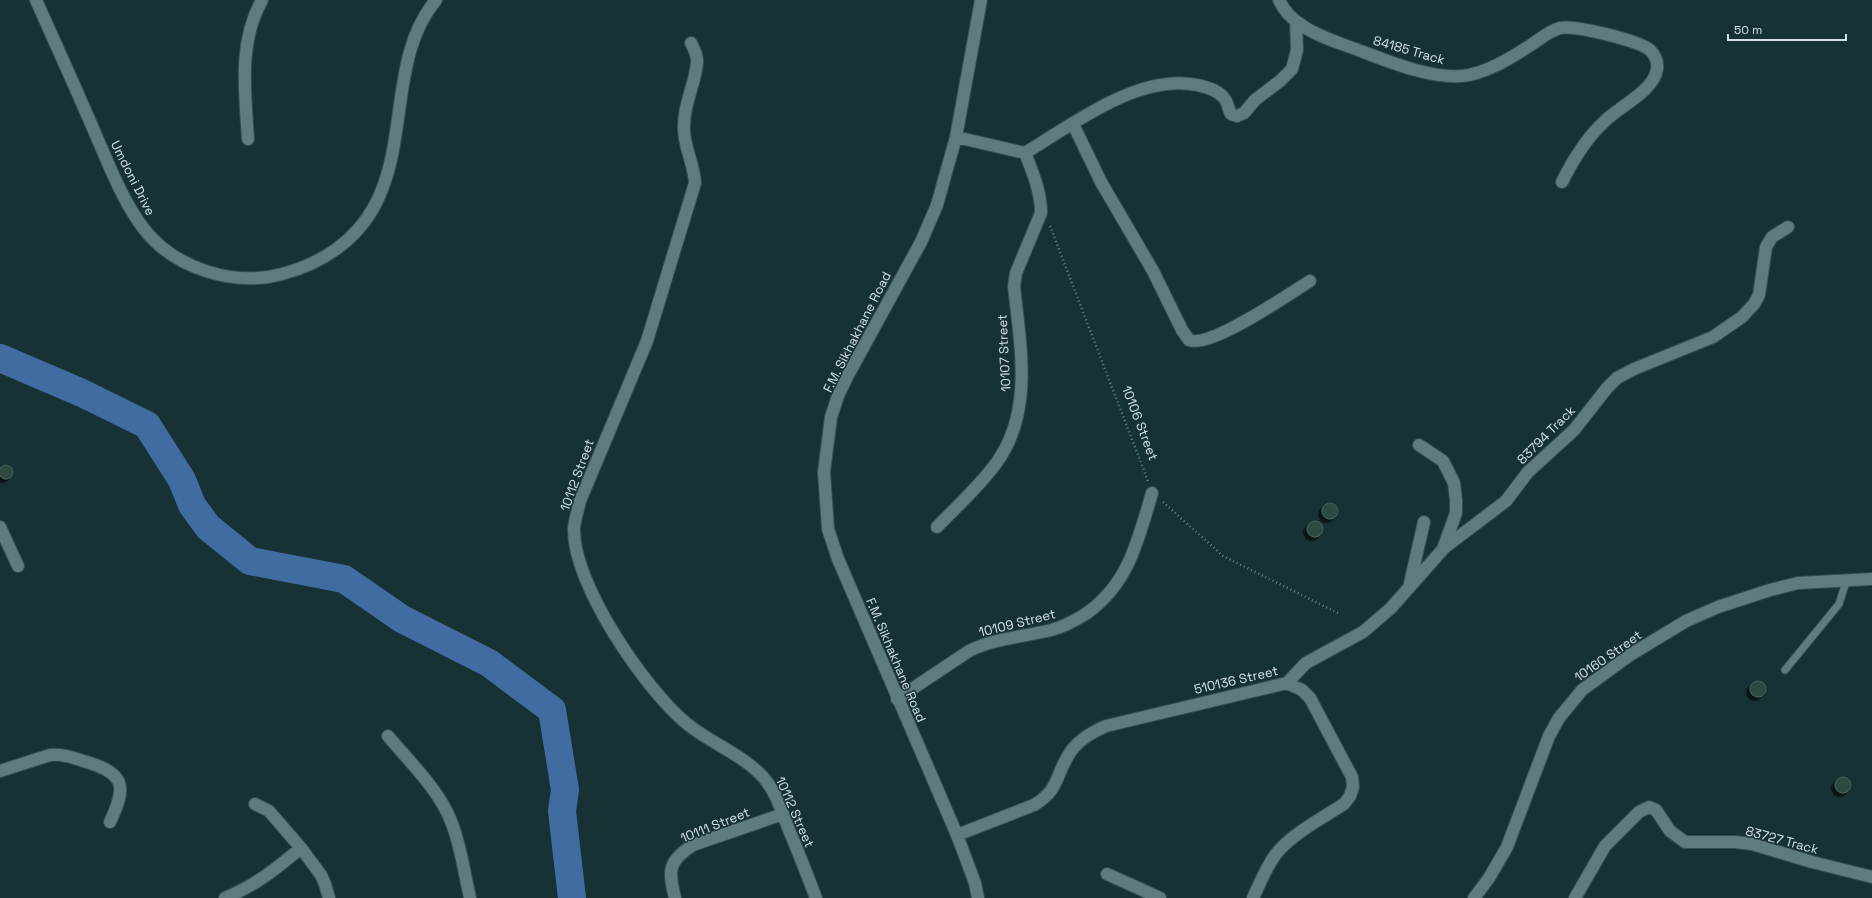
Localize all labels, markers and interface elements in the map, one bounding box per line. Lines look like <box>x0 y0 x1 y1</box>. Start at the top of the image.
scale bar <box>1728 16 1846 42</box>
text: 50 m <box>1734 22 1762 38</box>
street label: 84185 Track <box>1371 32 1447 68</box>
street label: Umdoni Drive <box>107 138 159 218</box>
street label: F.M. Sikhakhane Road <box>819 269 895 395</box>
street label: 10107 Street <box>993 314 1015 392</box>
street label: 10106 Street <box>1118 383 1162 463</box>
street label: 83794 Track <box>1513 402 1579 468</box>
street label: 10112 Street <box>556 437 598 513</box>
street label: F.M. Sikhakhane Road <box>862 595 930 725</box>
street label: 10109 Street <box>977 605 1057 641</box>
street label: 10160 Street <box>1571 626 1645 685</box>
street label: 510136 Street <box>1192 662 1280 698</box>
street label: 10112 Street <box>772 774 818 850</box>
street label: 10111 Street <box>678 803 752 847</box>
street label: 83727 Track <box>1744 822 1820 858</box>

